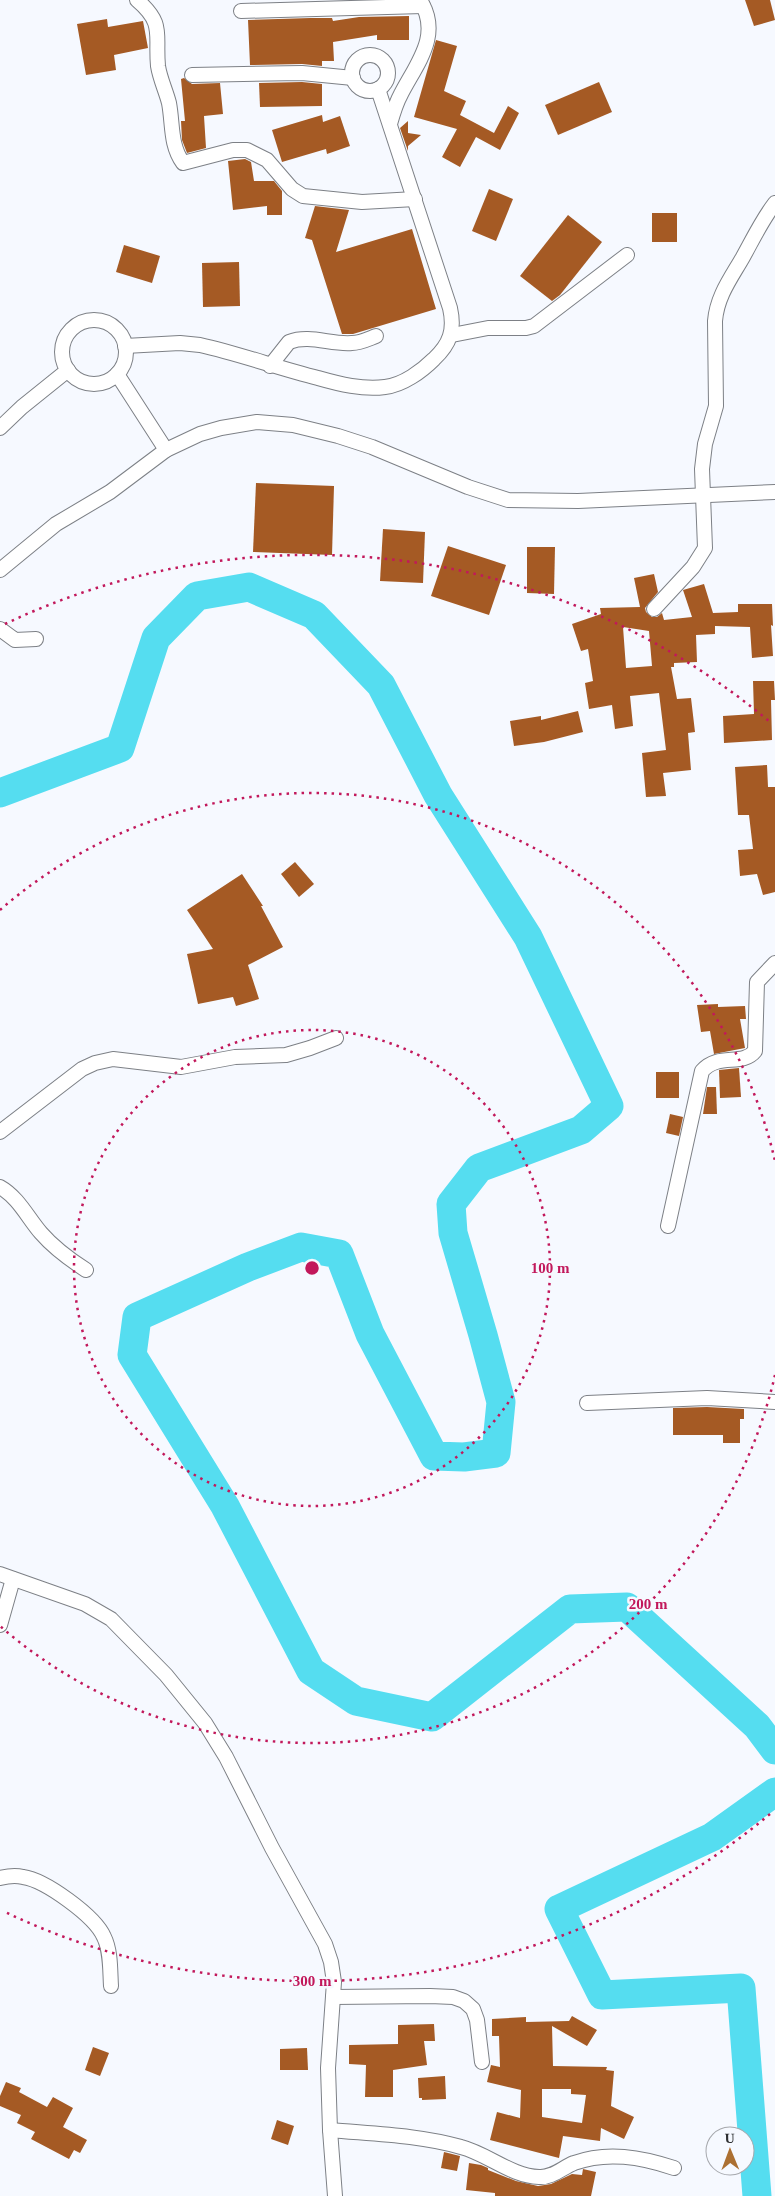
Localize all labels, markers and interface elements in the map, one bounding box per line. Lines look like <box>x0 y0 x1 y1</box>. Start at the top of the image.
centre of rings <box>303 1259 321 1277</box>
text: 100 m <box>531 1260 570 1276</box>
text: 200 m <box>629 1596 668 1612</box>
text: 300 m <box>293 1973 332 1989</box>
north arrow <box>705 2126 755 2176</box>
text: U <box>725 2131 735 2146</box>

